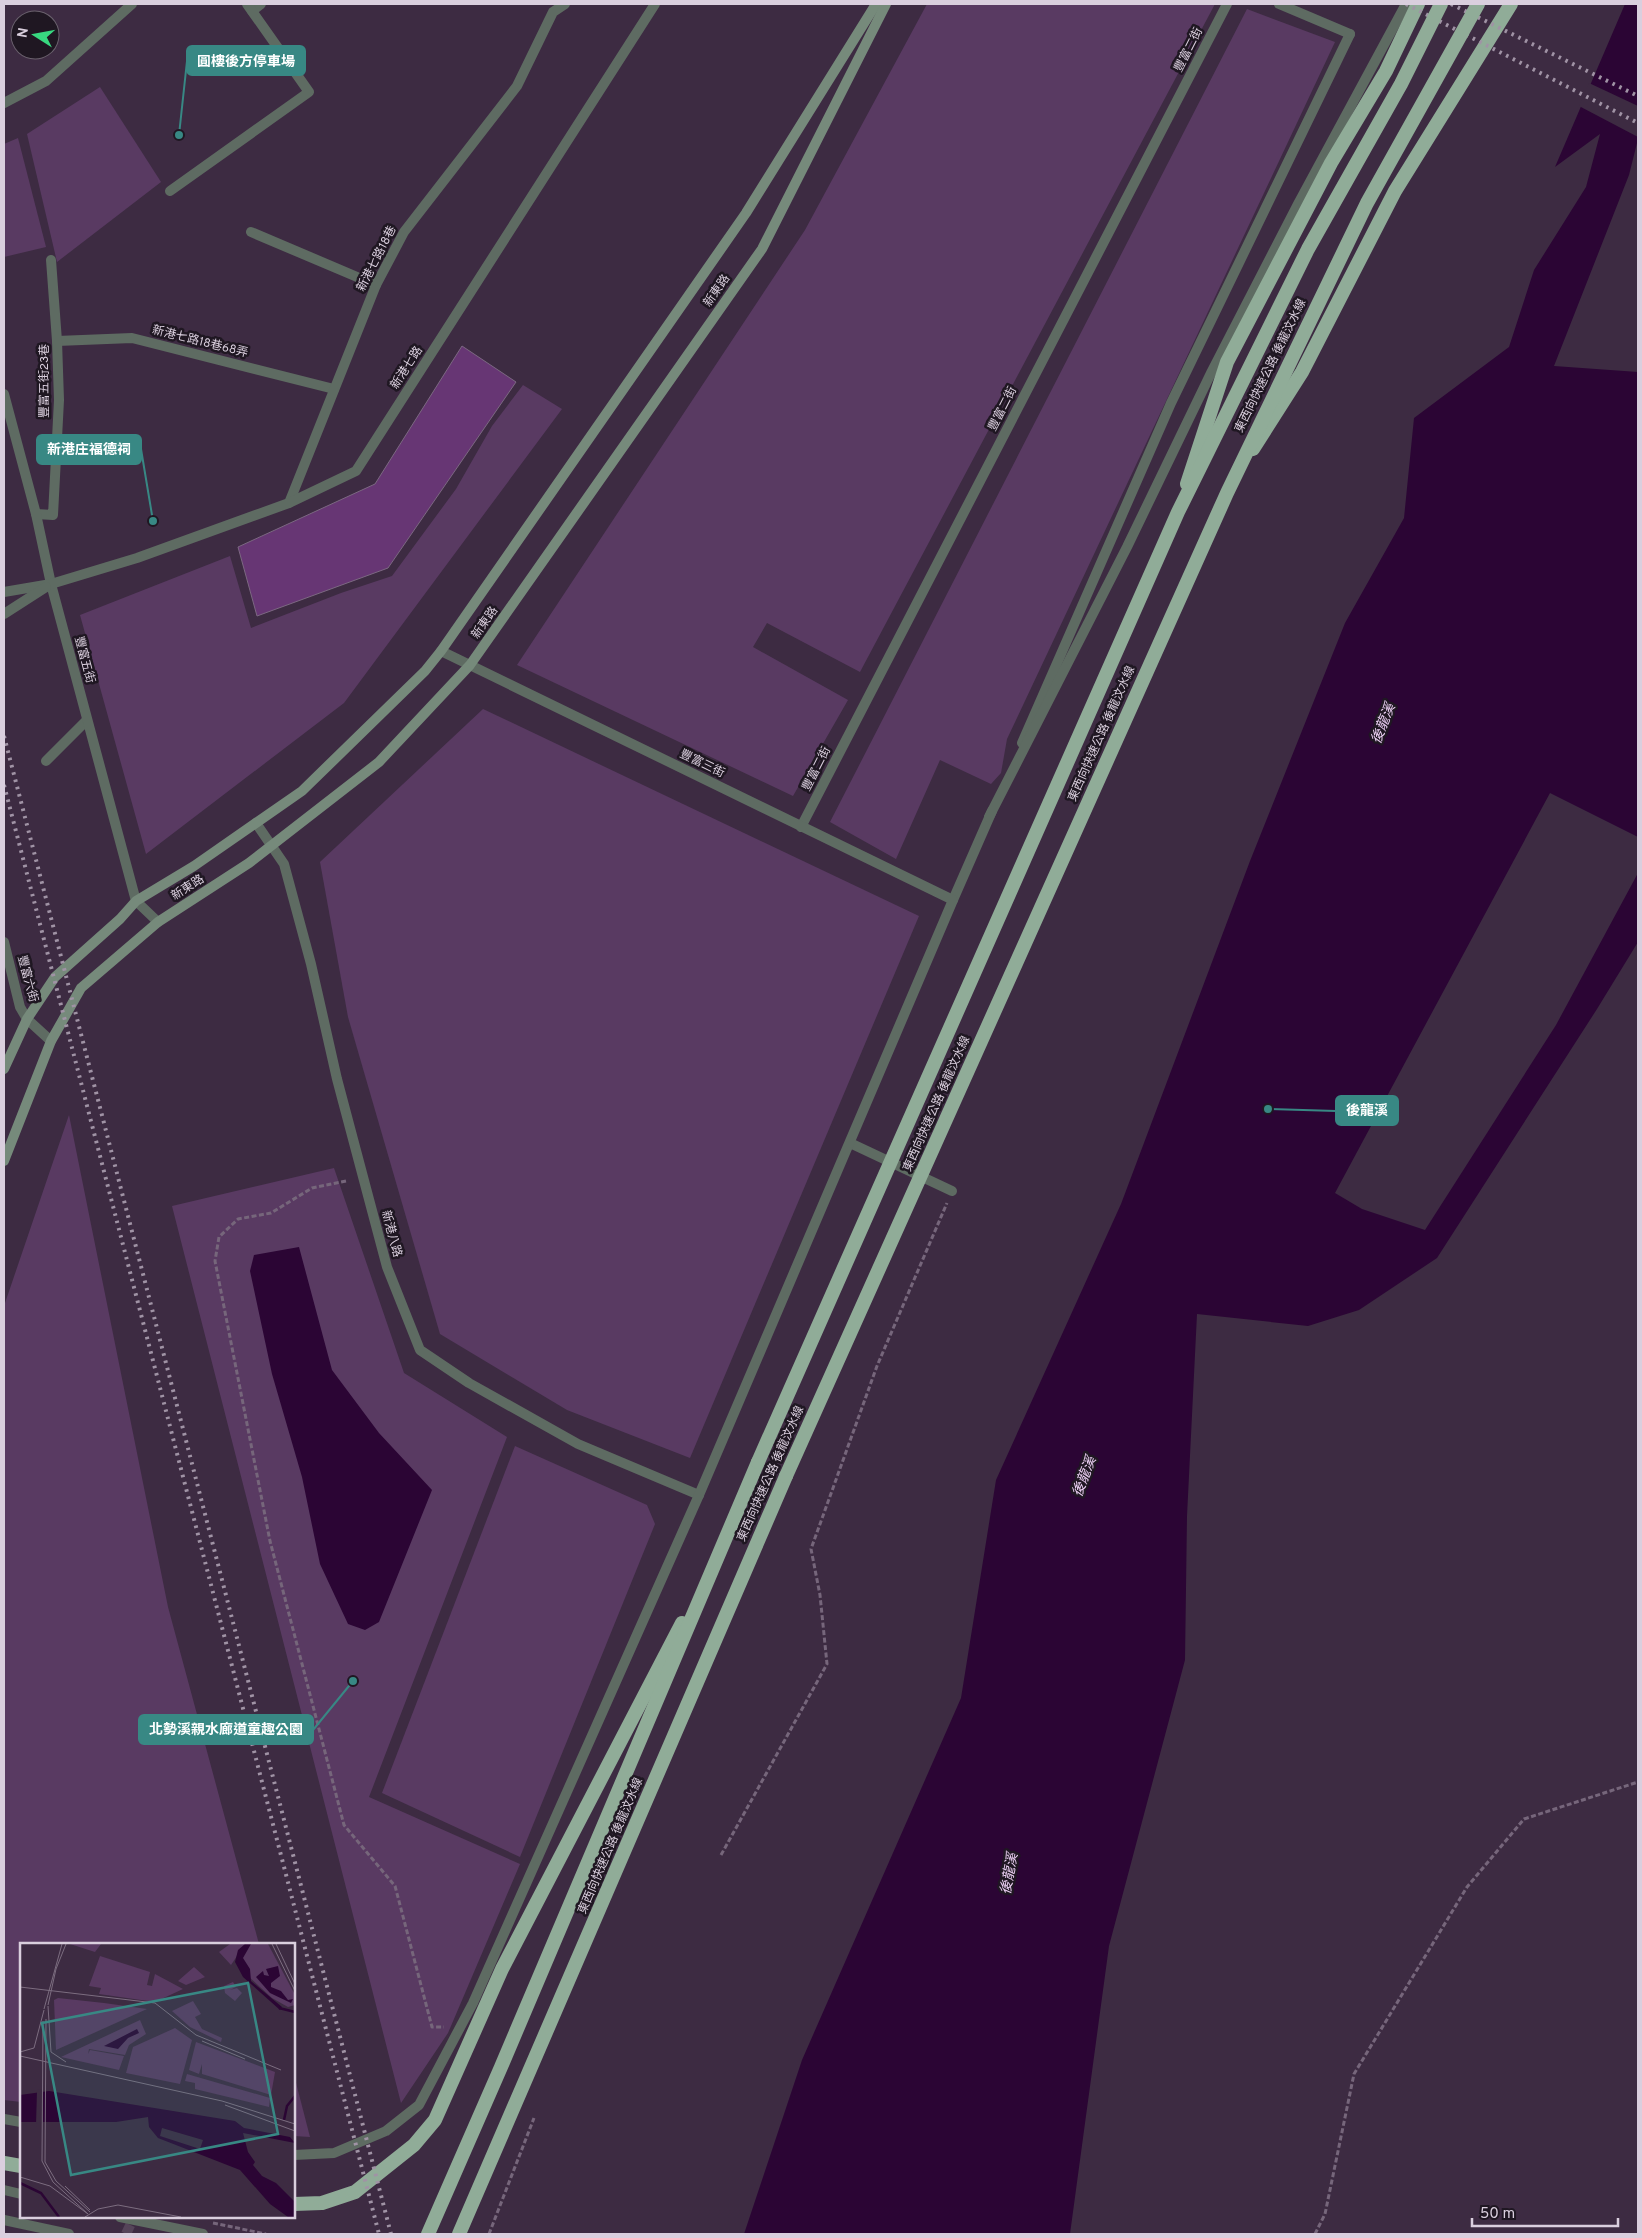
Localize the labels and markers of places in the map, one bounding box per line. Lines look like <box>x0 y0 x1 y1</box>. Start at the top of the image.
callout: 圓樓後方停車場 <box>187 46 305 75</box>
callout: 新港庄福德祠 <box>37 435 141 464</box>
callout: 後龍溪 <box>1336 1096 1398 1125</box>
callout: 北勢溪親水廊道童趣公園 <box>139 1715 313 1744</box>

